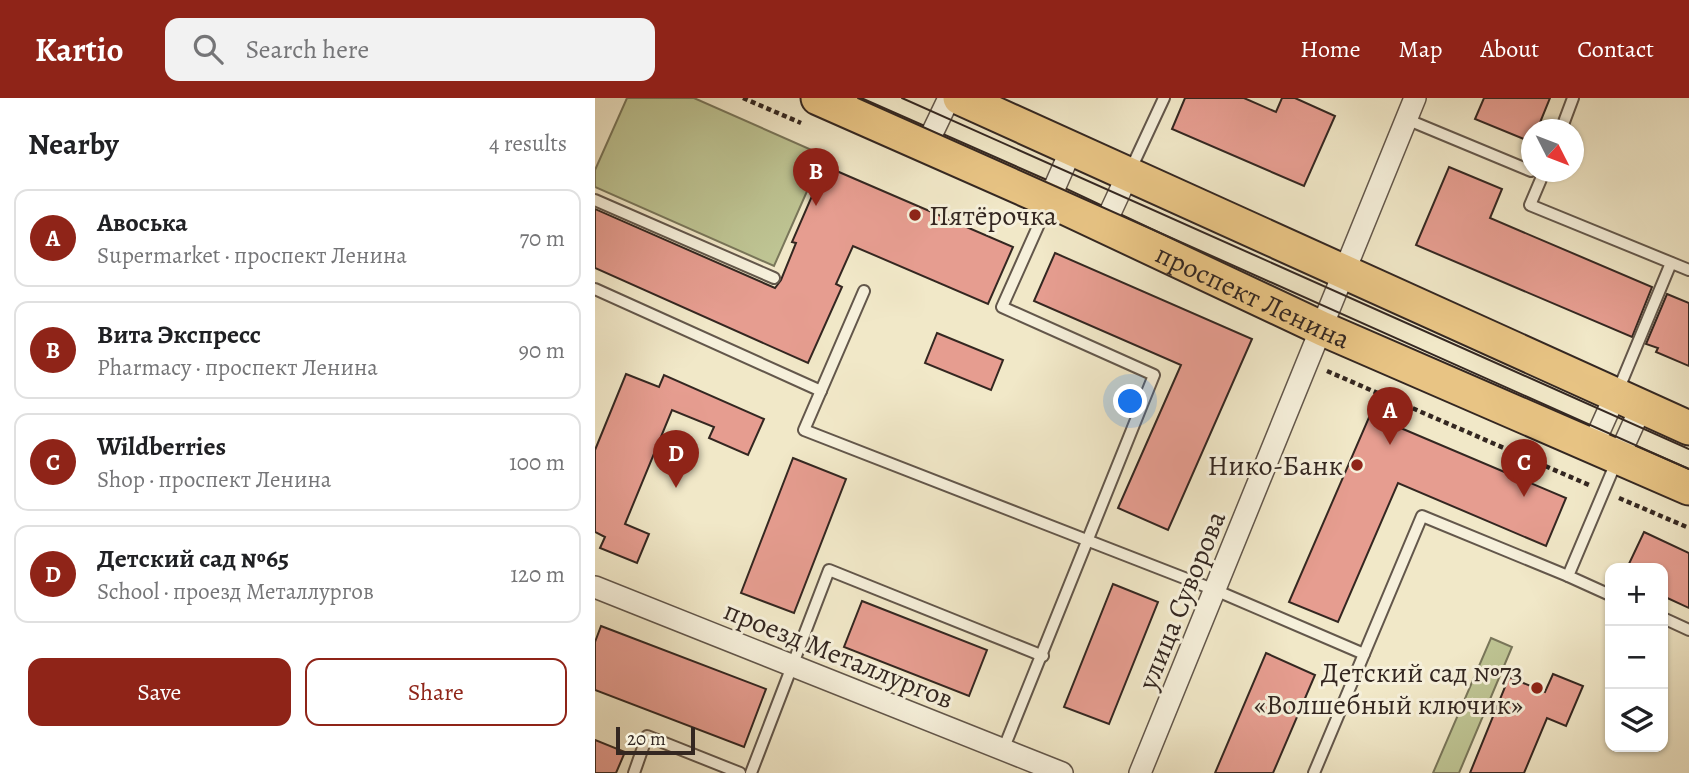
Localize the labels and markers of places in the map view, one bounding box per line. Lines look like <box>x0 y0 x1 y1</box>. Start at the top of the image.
pin: B <box>793 148 839 206</box>
place label: Пятёрочка <box>929 197 1057 235</box>
marker: Пятёрочка <box>907 207 923 223</box>
pin: A <box>1367 387 1413 445</box>
pin: D <box>653 430 699 488</box>
pin: C <box>1501 439 1547 497</box>
place label: Нико-Банк <box>1207 447 1343 485</box>
marker: Нико-Банк <box>1349 457 1365 473</box>
place label: Детский сад №73 «Волшебный ключик» <box>1254 654 1523 724</box>
marker: Детский сад №73 «Волшебный ключик» <box>1529 680 1545 696</box>

